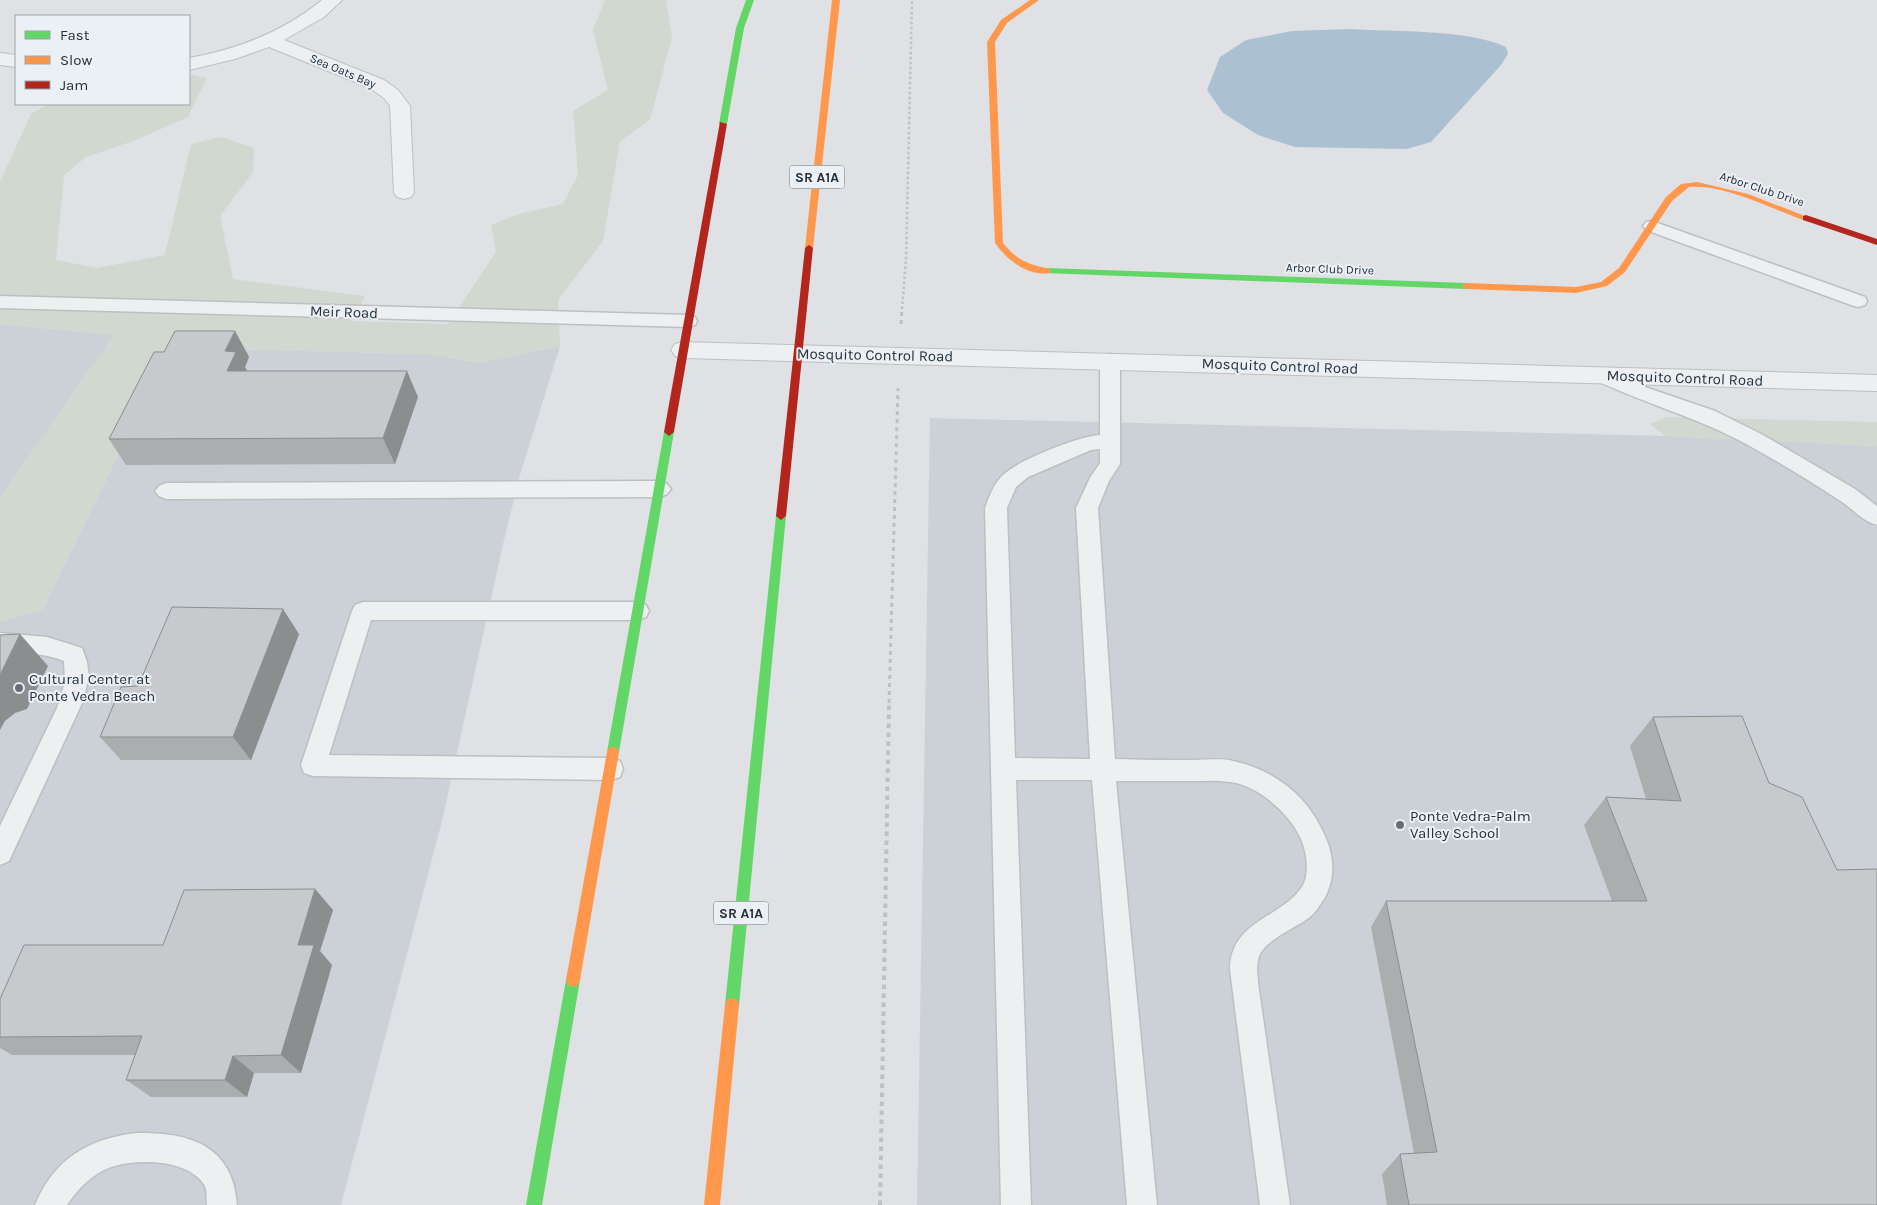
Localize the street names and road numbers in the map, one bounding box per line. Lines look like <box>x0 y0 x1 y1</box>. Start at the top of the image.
street label: Sea Oats Bay <box>308 51 379 91</box>
road number: SR A1A <box>790 166 844 188</box>
street label: Arbor Club Drive <box>1718 169 1806 209</box>
street label: Arbor Club Drive <box>1286 260 1374 278</box>
street label: Meir Road <box>310 302 378 322</box>
street label: Mosquito Control Road <box>797 345 953 365</box>
street label: Mosquito Control Road <box>1201 354 1359 378</box>
street label: Mosquito Control Road <box>1606 366 1764 390</box>
road number: SR A1A <box>714 901 768 924</box>

